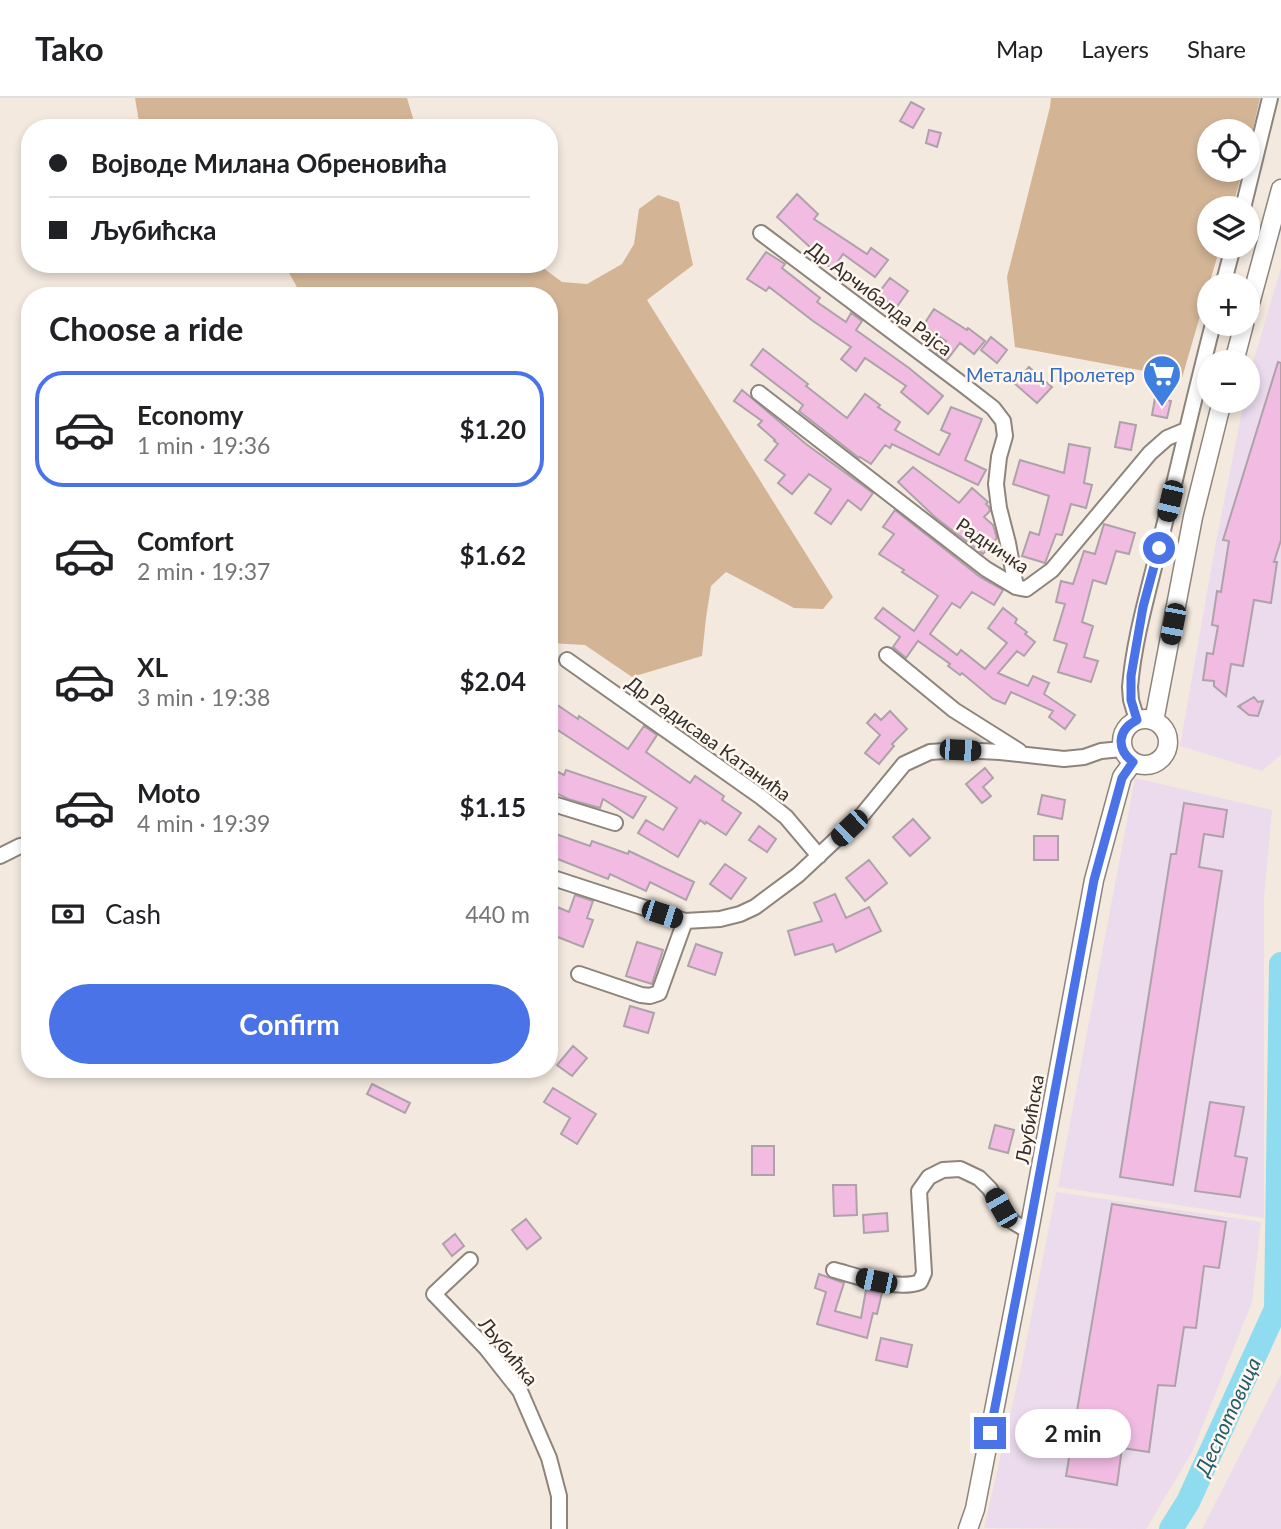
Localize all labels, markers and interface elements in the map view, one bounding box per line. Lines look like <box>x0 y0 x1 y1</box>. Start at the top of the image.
text: Tako <box>35 28 104 68</box>
text: Map <box>996 34 1043 63</box>
text: Layers <box>1081 34 1149 63</box>
text: Share <box>1187 34 1246 63</box>
map controls <box>1197 119 1260 413</box>
button: locate <box>1197 119 1260 182</box>
text: Војводе Милана Обреновића <box>91 147 447 179</box>
button: layers <box>1197 196 1260 259</box>
text: Љубићска <box>91 214 217 246</box>
street label: Др Арчибалда Рајса <box>803 236 957 360</box>
button: + <box>1197 273 1260 336</box>
text: Choose a ride <box>49 309 243 348</box>
button: − <box>1197 350 1260 413</box>
supermarket icon: Металац Пролетер <box>1141 353 1183 408</box>
place label: Металац Пролетер <box>966 363 1135 386</box>
icon: car <box>53 398 116 461</box>
text: Economy <box>137 399 243 431</box>
text: $1.20 <box>460 413 526 445</box>
text: 1 min · 19:36 <box>137 431 270 459</box>
car <box>1156 478 1185 524</box>
street label: Радничка <box>952 512 1034 578</box>
icon: car <box>53 524 116 587</box>
text: Comfort <box>137 525 234 557</box>
route start <box>1143 532 1175 564</box>
text: $1.62 <box>460 539 526 571</box>
text: 2 min · 19:37 <box>137 557 270 585</box>
car <box>1159 601 1188 647</box>
icon: car <box>53 650 116 713</box>
text: XL <box>137 651 168 683</box>
text: $2.04 <box>460 665 526 697</box>
street label: Др Радисава Катанића <box>622 670 796 806</box>
text: 3 min · 19:38 <box>137 683 270 711</box>
car <box>939 738 982 762</box>
icon: car <box>53 776 116 839</box>
text: Moto <box>137 777 200 809</box>
text: $1.15 <box>460 791 526 823</box>
car <box>827 806 872 850</box>
text: 4 min · 19:39 <box>137 809 270 837</box>
icon: cash <box>49 895 87 933</box>
text: Cash <box>105 898 161 930</box>
car <box>639 898 686 930</box>
text: 440 m <box>465 900 530 928</box>
button: Confirm <box>49 984 530 1064</box>
street label: Љубићска <box>1010 1073 1048 1166</box>
car <box>982 1185 1021 1231</box>
car <box>854 1266 899 1296</box>
street label: Љубићка <box>474 1311 543 1390</box>
water label: Деспотовица <box>1188 1353 1265 1481</box>
callout: 2 min <box>1014 1408 1130 1458</box>
route end <box>974 1417 1006 1449</box>
text: 2 min <box>1044 1419 1102 1447</box>

